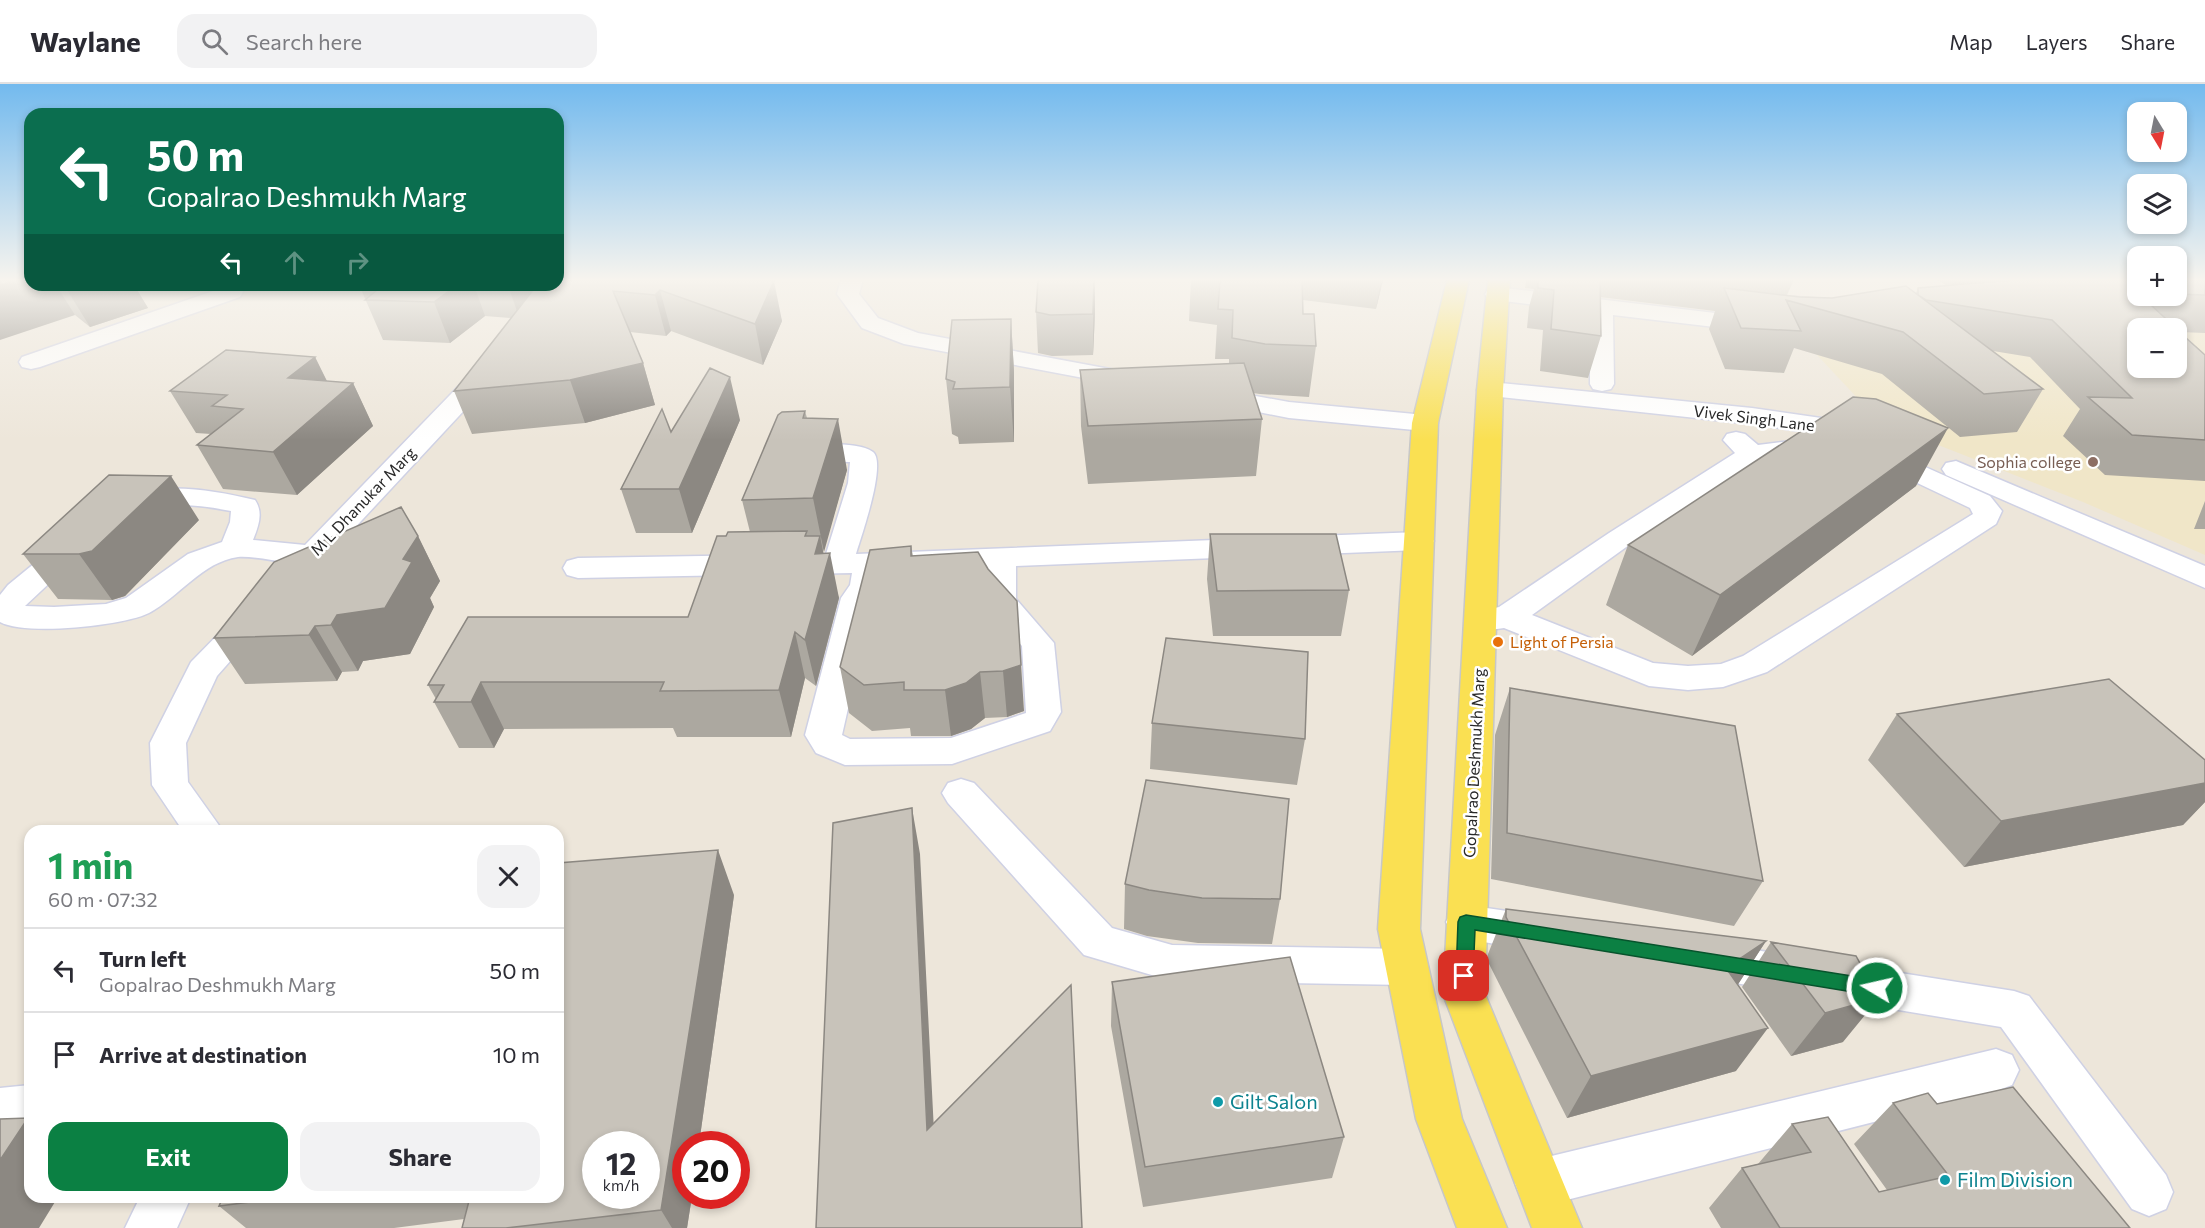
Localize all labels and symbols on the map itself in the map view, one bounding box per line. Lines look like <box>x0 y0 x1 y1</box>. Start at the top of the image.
north arrow <box>2127 102 2187 162</box>
street label: Vivek Singh Lane <box>1692 401 1816 434</box>
street label: M L Dhanukar Marg <box>306 442 419 559</box>
place label: Sophia college <box>1977 452 2081 471</box>
marker: Sophia college <box>2086 455 2100 469</box>
place label: Light of Persia <box>1510 632 1614 651</box>
marker: Light of Persia <box>1491 635 1505 649</box>
street label: Gopalrao Deshmukh Marg <box>1459 668 1488 858</box>
pin <box>1438 950 1489 1001</box>
position arrow <box>1845 956 1909 1020</box>
place label: Gilt Salon <box>1230 1089 1318 1113</box>
marker: Gilt Salon <box>1211 1095 1225 1109</box>
speed limit sign: 20 <box>672 1131 750 1209</box>
place label: Film Division <box>1957 1167 2073 1191</box>
marker: Film Division <box>1938 1173 1952 1187</box>

